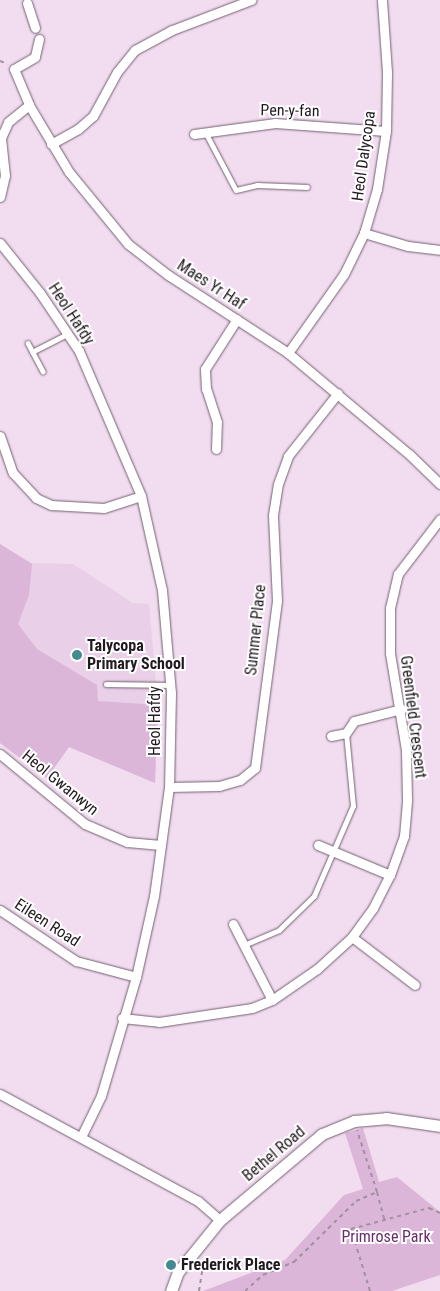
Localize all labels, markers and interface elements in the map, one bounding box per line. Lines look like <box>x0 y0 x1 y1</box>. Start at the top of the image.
street label: Pen-y-fan <box>260 101 320 121</box>
street label: Heol Dalycopa <box>348 110 380 202</box>
street label: Maes Yr Haf <box>173 256 249 314</box>
street label: Heol Hafdy <box>44 279 98 349</box>
street label: Summer Place <box>242 584 270 676</box>
place label: Talycopa Primary School <box>87 636 185 674</box>
marker: Talycopa Primary School <box>71 649 83 661</box>
street label: Greenfield Crescent <box>396 655 430 779</box>
street label: Heol Hafdy <box>145 686 165 756</box>
street label: Heol Gwanwyn <box>18 746 102 820</box>
street label: Eileen Road <box>11 895 83 951</box>
street label: Bethel Road <box>239 1122 309 1186</box>
park label: Primrose Park <box>341 1227 431 1247</box>
place label: Frederick Place <box>181 1255 281 1275</box>
marker: Frederick Place <box>165 1259 177 1271</box>

